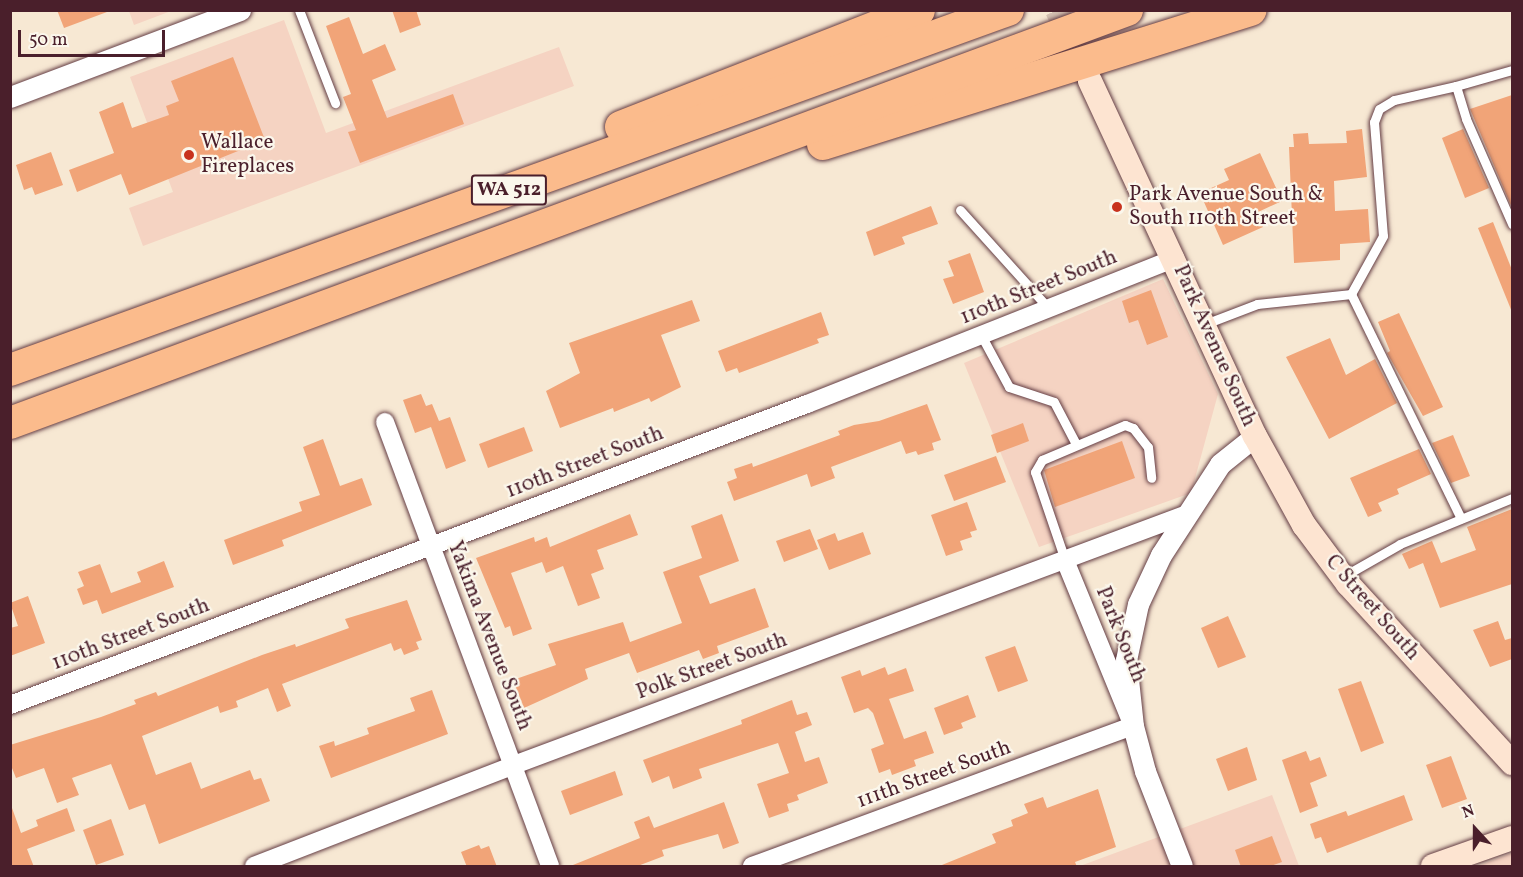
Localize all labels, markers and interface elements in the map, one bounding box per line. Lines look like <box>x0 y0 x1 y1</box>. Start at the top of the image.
scale bar <box>21 18 168 56</box>
text: 50 m <box>29 28 68 53</box>
place label: Wallace Fireplaces <box>201 130 294 180</box>
marker: Wallace Fireplaces <box>182 148 196 162</box>
road number: WA 512 <box>470 173 548 207</box>
place label: Park Avenue South & South 110th Street <box>1129 182 1323 232</box>
marker: Park Avenue South & South 110th Street <box>1110 200 1124 214</box>
street label: 110th Street South <box>957 245 1121 331</box>
street label: Park Avenue South <box>1167 261 1261 431</box>
street label: 110th Street South <box>503 421 667 505</box>
street label: Yakima Avenue South <box>441 538 537 734</box>
street label: C Street South <box>1319 550 1425 666</box>
street label: Park South <box>1089 583 1151 687</box>
street label: 110th Street South <box>49 593 213 677</box>
street label: Polk Street South <box>633 628 791 706</box>
street label: 111th Street South <box>853 735 1015 815</box>
north arrow <box>1445 799 1505 859</box>
text: N <box>1459 800 1478 825</box>

